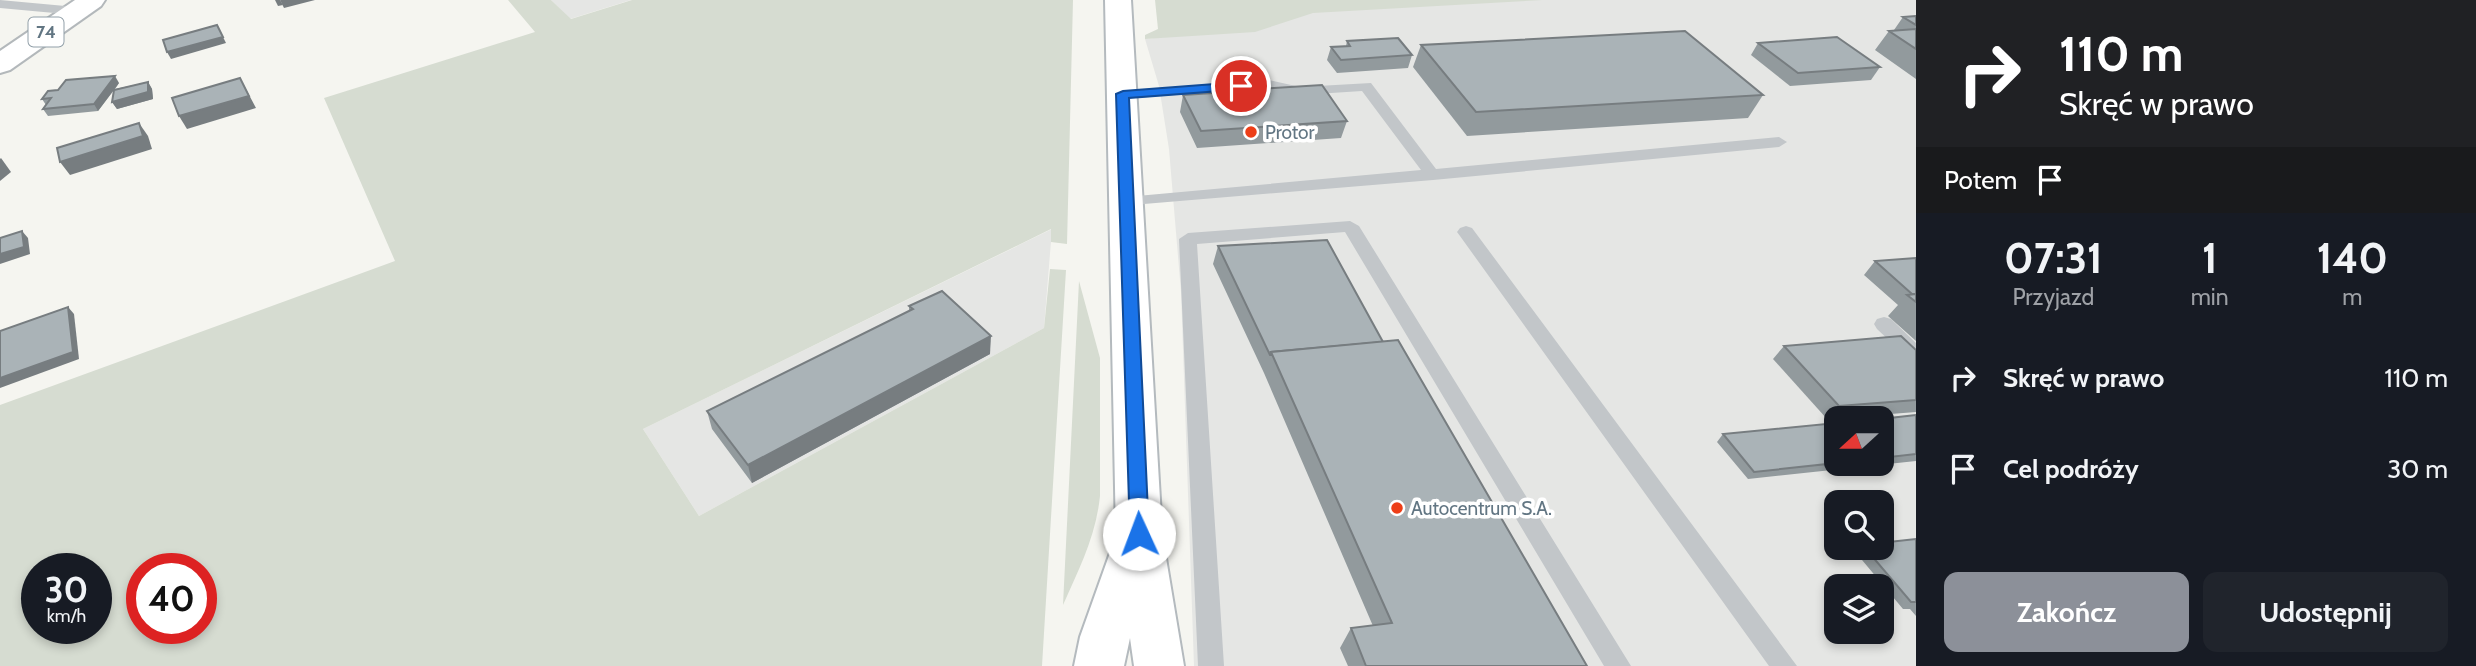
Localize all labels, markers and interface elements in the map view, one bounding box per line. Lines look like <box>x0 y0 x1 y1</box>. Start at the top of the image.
road number: 74 <box>28 17 64 46</box>
text: 110 m <box>2059 24 2183 83</box>
icon: right <box>1944 28 2035 119</box>
pin <box>1211 56 1271 116</box>
icon: arrive <box>1222 67 1260 105</box>
text: Skręć w prawo <box>2059 84 2254 123</box>
place label: Protor <box>1265 121 1315 144</box>
marker: Protor <box>1243 124 1259 140</box>
icon: arrive <box>2031 161 2069 199</box>
text: Potem <box>1944 164 2017 196</box>
text: 07:31 <box>2004 232 2103 284</box>
text: 1 <box>2202 232 2217 284</box>
text: 140 <box>2317 232 2388 284</box>
text: Przyjazd <box>2012 283 2094 311</box>
text: min <box>2191 283 2229 311</box>
text: m <box>2342 283 2362 311</box>
icon: right <box>1944 359 1982 397</box>
text: Skręć w prawo <box>2003 362 2164 394</box>
text: 110 m <box>2384 362 2448 394</box>
north arrow <box>1824 406 1894 476</box>
map controls <box>1824 406 1894 644</box>
icon: arrive <box>1944 450 1982 488</box>
text: Cel podróży <box>2003 453 2139 485</box>
text: 30 m <box>2387 453 2448 485</box>
button: search <box>1824 490 1894 560</box>
position arrow <box>1102 497 1176 571</box>
place label: Autocentrum S.A. <box>1411 497 1552 520</box>
marker: Autocentrum S.A. <box>1389 500 1405 516</box>
speed limit sign: 40 <box>126 553 217 644</box>
text: 30 <box>45 568 88 611</box>
button: Zakończ <box>1944 572 2189 652</box>
button: Udostępnij <box>2203 572 2448 652</box>
button: layers <box>1824 574 1894 644</box>
text: km/h <box>47 605 86 627</box>

